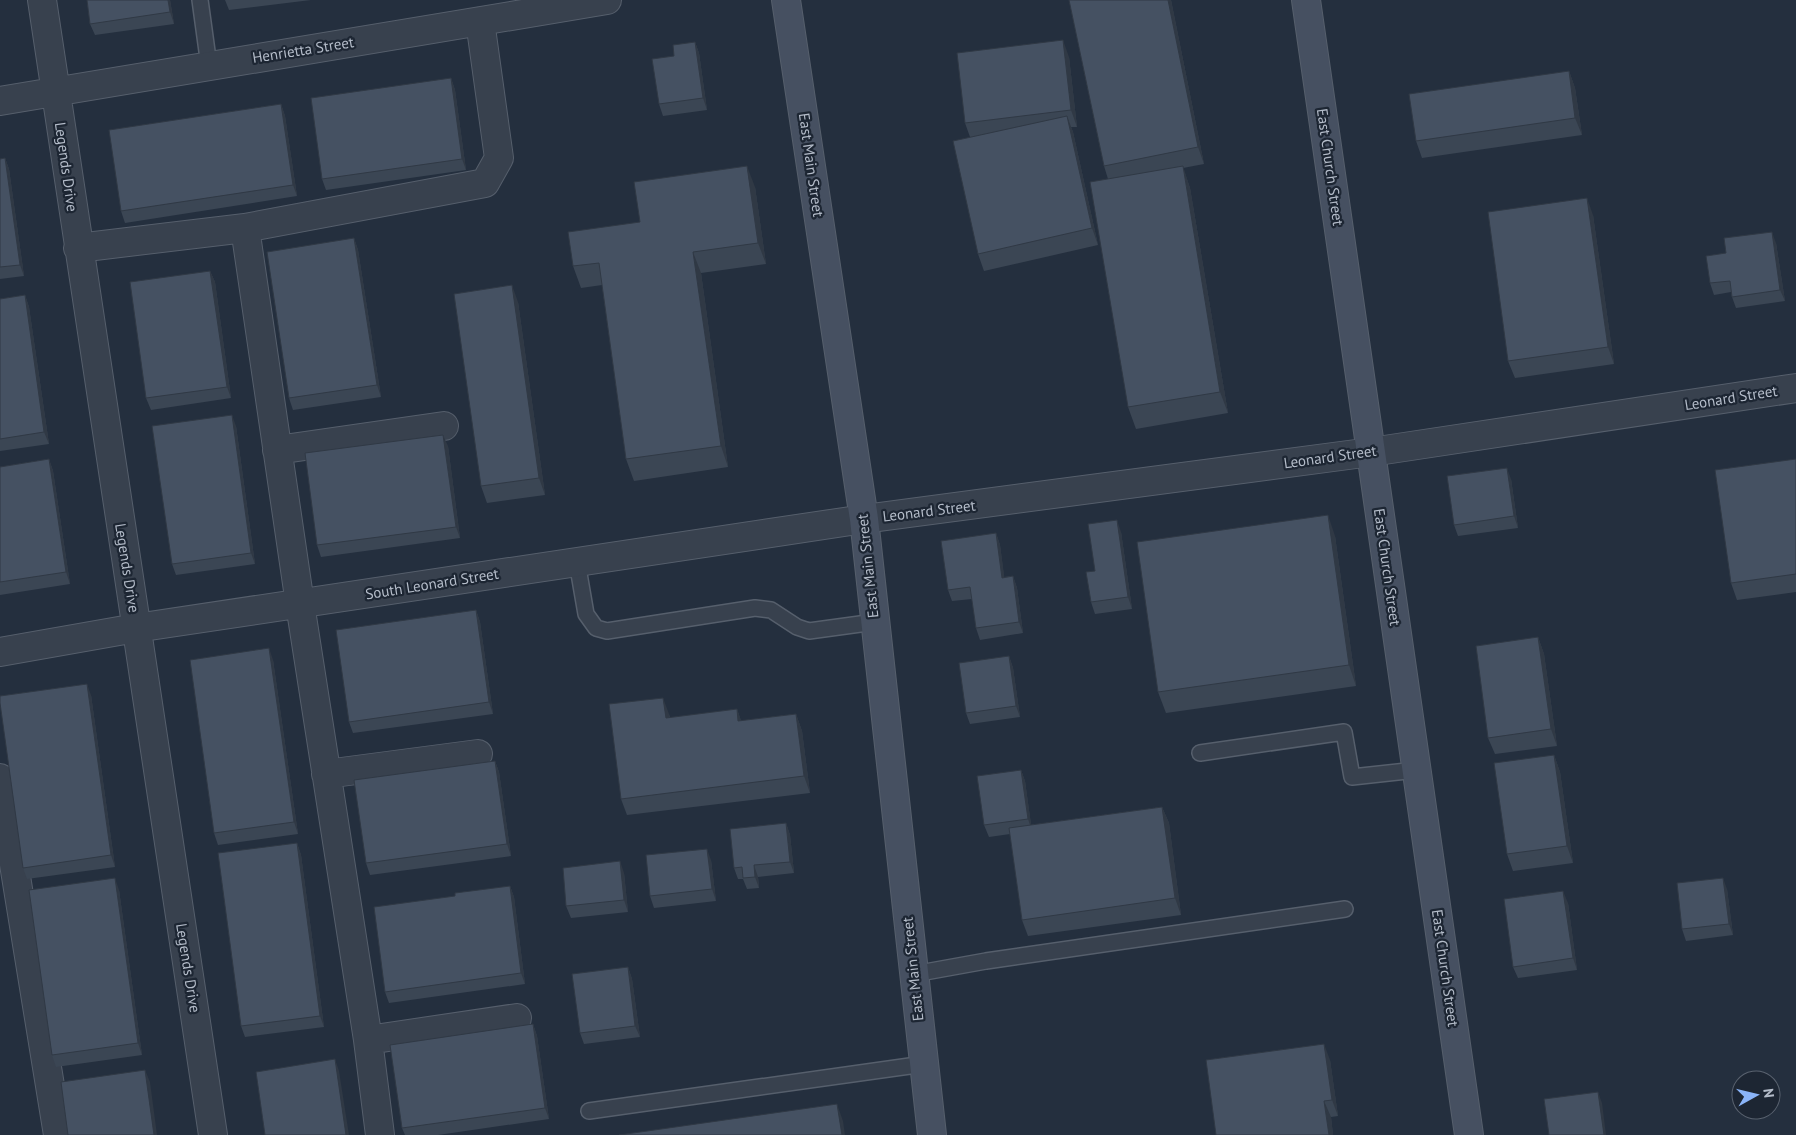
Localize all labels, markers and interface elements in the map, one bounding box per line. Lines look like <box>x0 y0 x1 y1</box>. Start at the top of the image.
street label: Henrietta Street <box>251 32 355 67</box>
street label: East Church Street <box>1313 107 1348 227</box>
street label: East Main Street <box>795 112 828 218</box>
street label: Legends Drive <box>51 121 82 213</box>
street label: Leonard Street <box>1683 381 1779 414</box>
street label: Leonard Street <box>1282 441 1378 472</box>
street label: Leonard Street <box>881 495 976 526</box>
street label: East Church Street <box>1370 507 1405 627</box>
street label: East Main Street <box>853 513 882 619</box>
street label: Legends Drive <box>111 522 144 614</box>
street label: South Leonard Street <box>364 564 500 603</box>
street label: East Church Street <box>1428 908 1463 1028</box>
street label: East Main Street <box>898 916 927 1022</box>
street label: Legends Drive <box>172 922 205 1014</box>
north arrow <box>1731 1070 1781 1120</box>
text: N <box>1759 1087 1778 1099</box>

